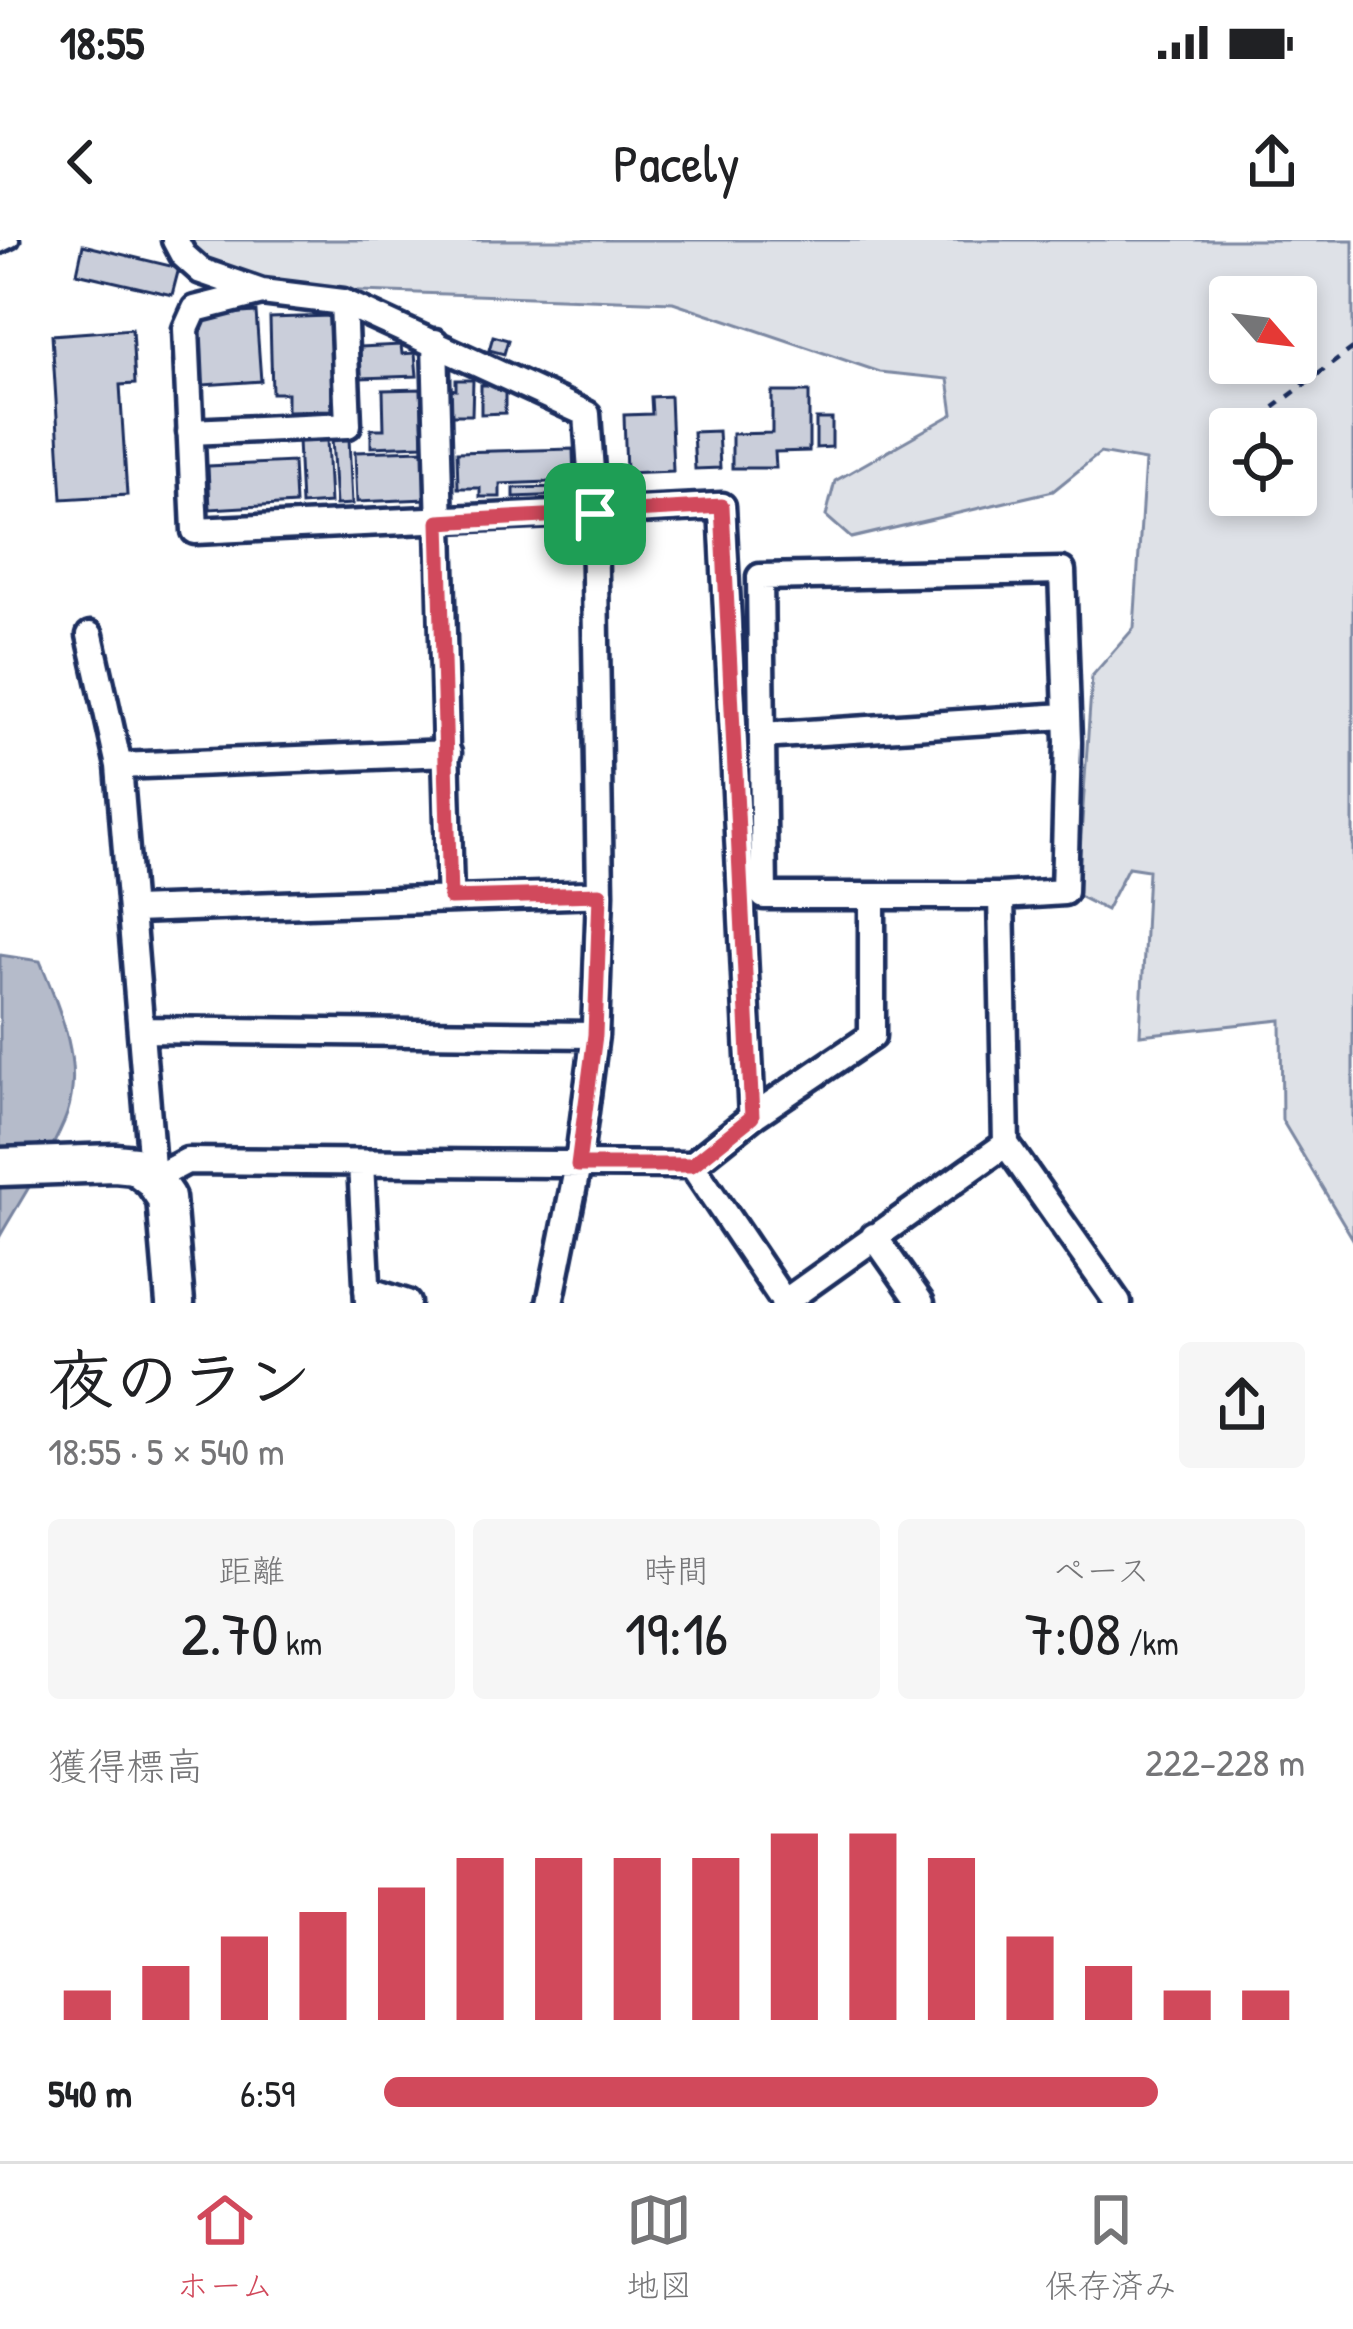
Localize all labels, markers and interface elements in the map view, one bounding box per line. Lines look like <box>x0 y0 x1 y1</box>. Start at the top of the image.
text: 18:55 <box>60 12 144 73</box>
text: Pacely <box>613 126 740 199</box>
icon: back <box>48 129 114 195</box>
icon: share <box>1239 129 1305 195</box>
north arrow <box>1209 276 1317 384</box>
map controls <box>1209 276 1317 516</box>
button: locate <box>1209 408 1317 516</box>
pin <box>544 463 646 565</box>
icon: arrive <box>562 481 628 547</box>
text: 夜のラン <box>48 1334 312 1424</box>
button: share <box>1179 1342 1305 1468</box>
text: 18:55 · 5 × 540 m <box>48 1424 284 1477</box>
text: 距離 <box>219 1548 285 1592</box>
text: 時間 <box>644 1548 710 1592</box>
text: ペース <box>1053 1548 1150 1592</box>
text: 2.70 <box>181 1592 278 1674</box>
text: 19:16 <box>625 1592 728 1674</box>
text: 7:08 <box>1024 1592 1121 1674</box>
text: km <box>278 1621 322 1665</box>
text: /km <box>1121 1621 1179 1665</box>
text: 222–228 m <box>1145 1735 1305 1788</box>
text: 獲得標高 <box>48 1739 204 1792</box>
text: 540 m <box>48 2066 132 2119</box>
text: 6:59 <box>240 2066 295 2119</box>
tab: ホーム <box>176 2187 274 2307</box>
tab: 地図 <box>626 2187 692 2307</box>
tab: 保存済み <box>1045 2187 1177 2307</box>

